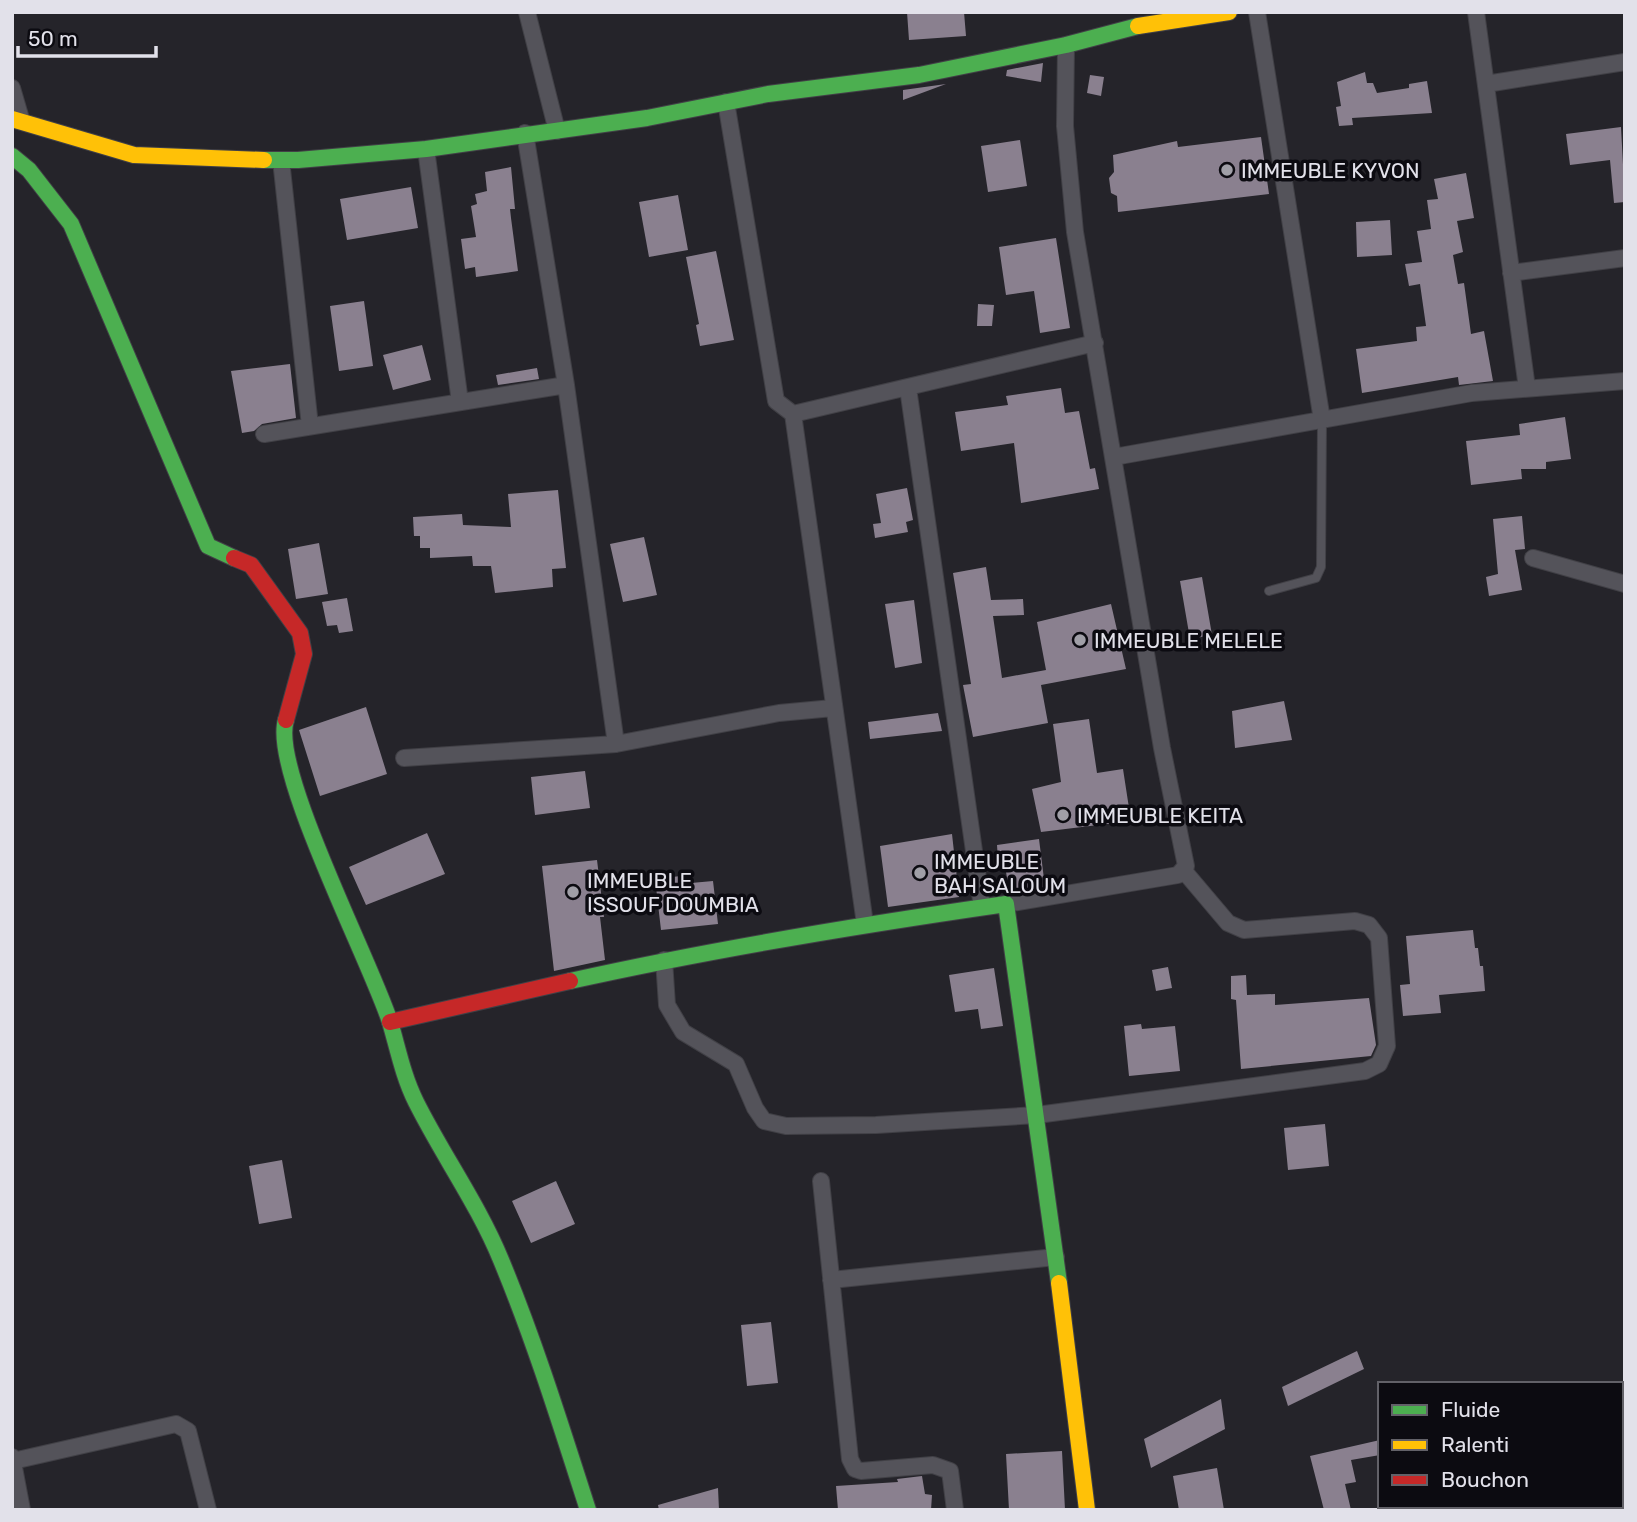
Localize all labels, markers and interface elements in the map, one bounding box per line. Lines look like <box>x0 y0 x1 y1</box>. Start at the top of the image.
scale bar <box>18 14 156 58</box>
text: 50 m <box>28 26 78 51</box>
place label: IMMEUBLE KYVON <box>1241 158 1420 183</box>
marker: IMMEUBLE KYVON <box>1219 162 1235 178</box>
place label: IMMEUBLE MELELE <box>1094 628 1283 653</box>
marker: IMMEUBLE MELELE <box>1072 632 1088 648</box>
place label: IMMEUBLE KEITA <box>1077 803 1243 828</box>
marker: IMMEUBLE KEITA <box>1055 807 1071 823</box>
place label: IMMEUBLE BAH SALOUM <box>934 849 1066 898</box>
marker: IMMEUBLE BAH SALOUM <box>912 865 928 881</box>
place label: IMMEUBLE ISSOUF DOUMBIA <box>587 868 759 917</box>
marker: IMMEUBLE ISSOUF DOUMBIA <box>565 884 581 900</box>
legend <box>1378 1382 1623 1508</box>
text: Fluide <box>1441 1397 1500 1422</box>
text: Ralenti <box>1441 1432 1509 1457</box>
text: Bouchon <box>1441 1467 1529 1492</box>

